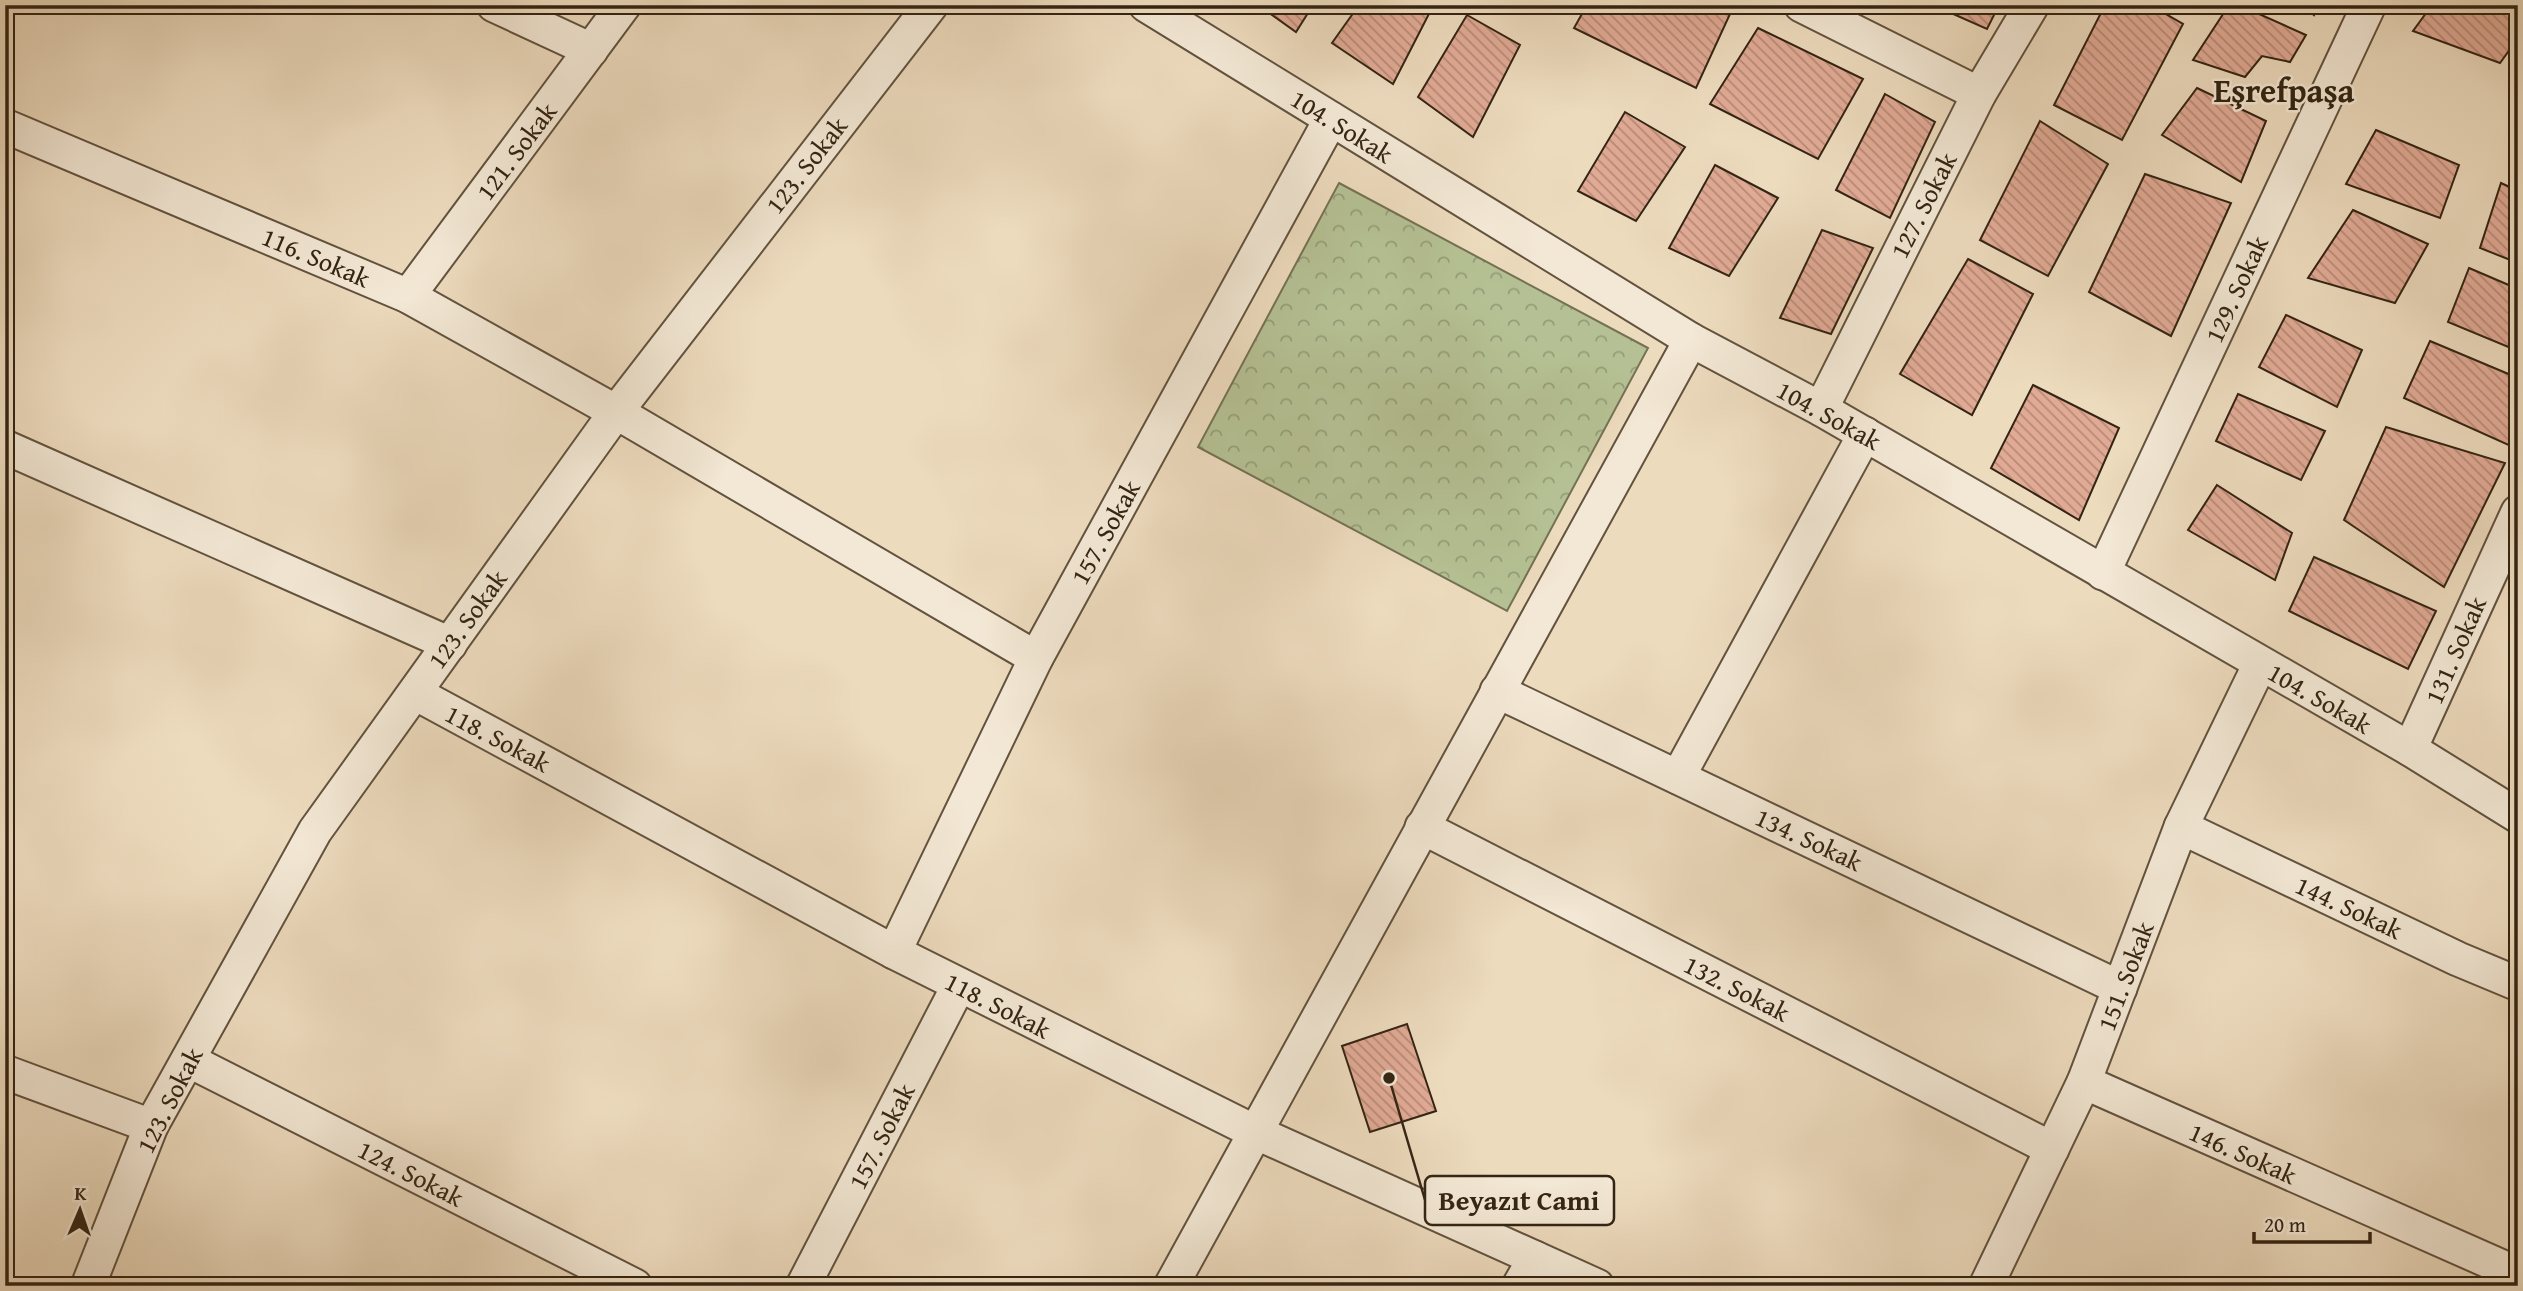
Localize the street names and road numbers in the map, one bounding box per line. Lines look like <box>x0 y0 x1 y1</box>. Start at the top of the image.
street label: 104. Sokak <box>1283 79 1401 173</box>
street label: 121. Sokak <box>466 93 566 208</box>
street label: 123. Sokak <box>755 107 857 222</box>
street label: 127. Sokak <box>1880 145 1967 265</box>
street label: 116. Sokak <box>256 217 377 298</box>
street label: 129. Sokak <box>2194 228 2278 349</box>
street label: 104. Sokak <box>1770 370 1889 460</box>
street label: 157. Sokak <box>1060 472 1150 591</box>
street label: 123. Sokak <box>418 561 517 677</box>
street label: 131. Sokak <box>2414 589 2496 710</box>
street label: 104. Sokak <box>2261 653 2380 744</box>
street label: 118. Sokak <box>438 694 558 782</box>
street label: 134. Sokak <box>1749 797 1870 881</box>
street label: 144. Sokak <box>2289 865 2410 949</box>
street label: 151. Sokak <box>2086 915 2164 1036</box>
street label: 132. Sokak <box>1677 945 1797 1032</box>
street label: 118. Sokak <box>938 962 1058 1049</box>
street label: 123. Sokak <box>126 1040 213 1160</box>
street label: 157. Sokak <box>838 1076 925 1196</box>
street label: 146. Sokak <box>2183 1112 2304 1194</box>
street label: 124. Sokak <box>351 1130 471 1217</box>

